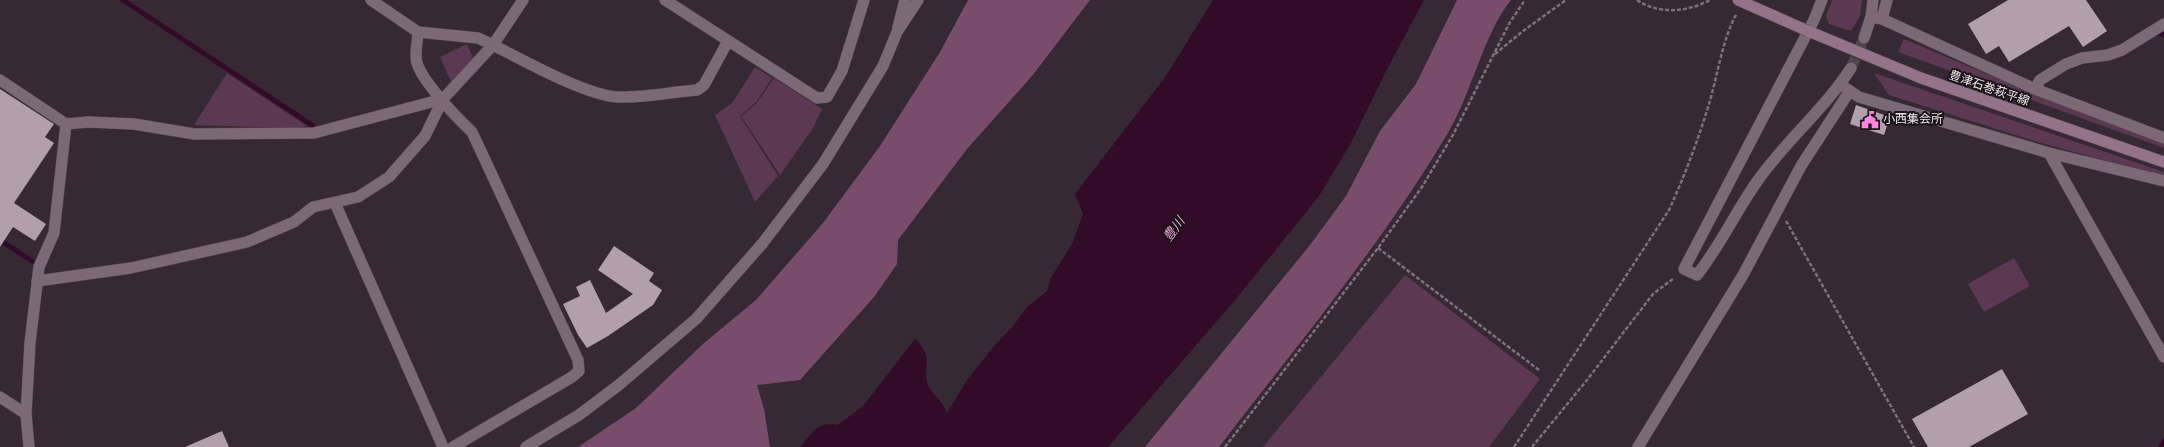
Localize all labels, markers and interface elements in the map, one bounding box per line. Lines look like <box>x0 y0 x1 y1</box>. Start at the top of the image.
street label: 豊津石巻萩平線 <box>1947 68 2031 110</box>
public building icon: 小西集会所 <box>1860 110 1880 130</box>
place label: 小西集会所 <box>1883 112 1943 128</box>
water label: 豊川 <box>1161 213 1190 245</box>

